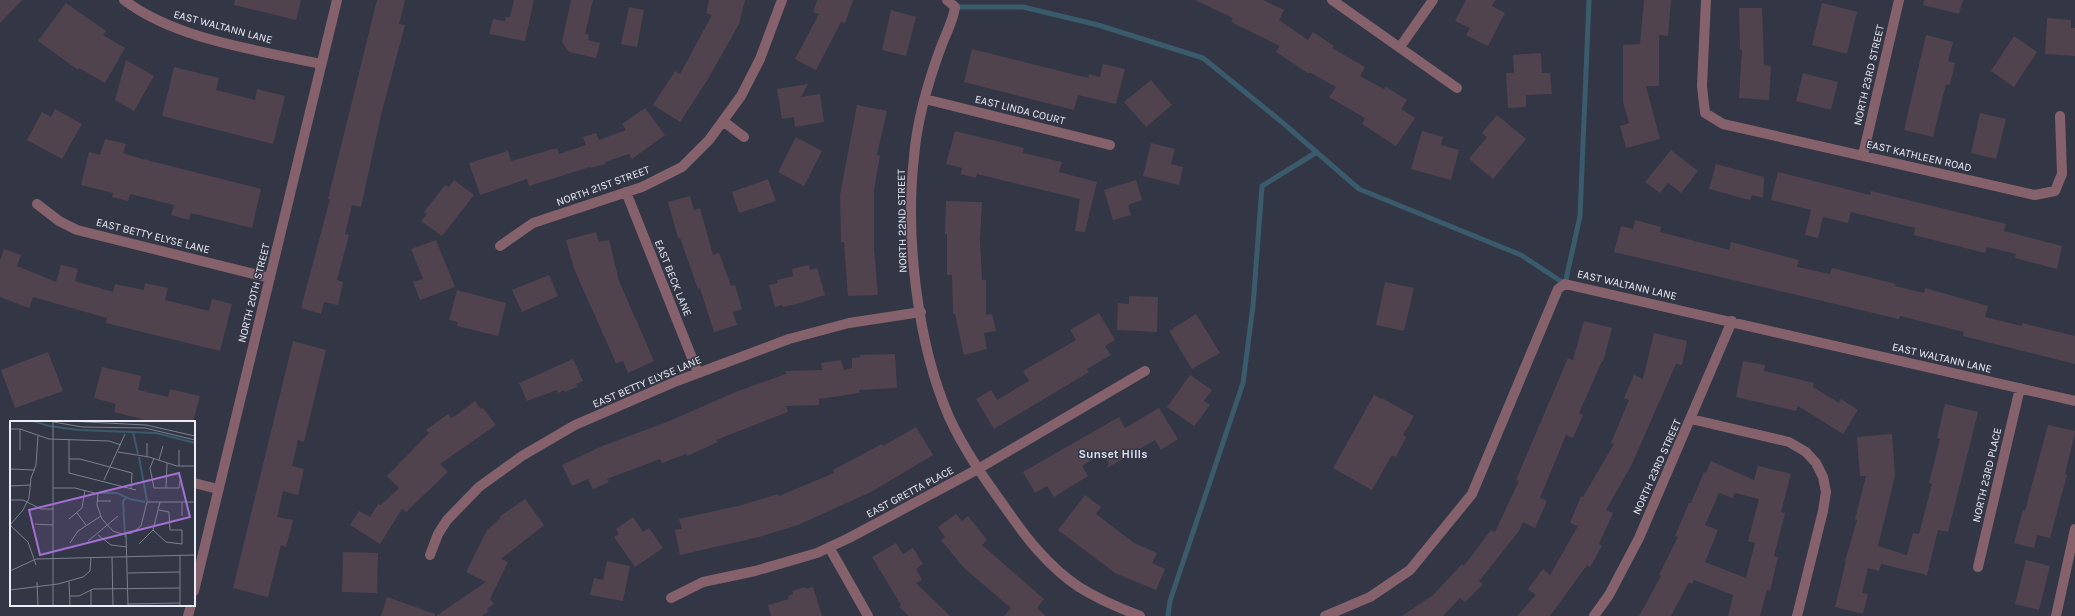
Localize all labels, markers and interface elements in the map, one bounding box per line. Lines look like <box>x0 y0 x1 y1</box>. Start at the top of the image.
street label: EAST WALTANN LANE <box>172 8 274 46</box>
street label: NORTH 23RD STREET <box>1851 23 1887 127</box>
street label: EAST LINDA COURT <box>974 93 1067 128</box>
street label: EAST KATHLEEN ROAD <box>1865 138 1973 174</box>
street label: NORTH 21ST STREET <box>555 163 652 209</box>
street label: NORTH 22ND STREET <box>895 169 909 273</box>
street label: EAST BETTY ELYSE LANE <box>95 216 211 256</box>
street label: EAST BECK LANE <box>652 238 694 318</box>
street label: NORTH 20TH STREET <box>235 241 273 344</box>
street label: EAST WALTANN LANE <box>1576 267 1678 303</box>
street label: EAST WALTANN LANE <box>1891 340 1993 376</box>
street label: EAST BETTY ELYSE LANE <box>591 353 703 411</box>
street label: NORTH 23RD STREET <box>1630 417 1684 517</box>
inset map <box>10 421 195 606</box>
street label: NORTH 23RD PLACE <box>1970 426 2004 524</box>
district label: Sunset Hills <box>1078 447 1148 461</box>
street label: EAST GRETTA PLACE <box>864 463 956 521</box>

